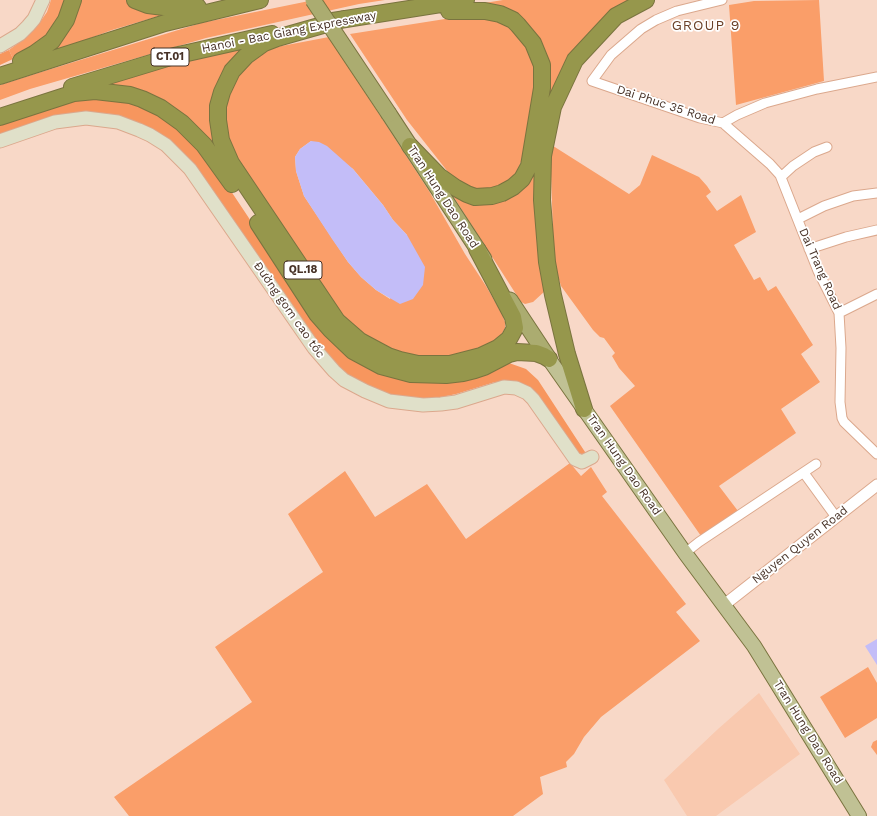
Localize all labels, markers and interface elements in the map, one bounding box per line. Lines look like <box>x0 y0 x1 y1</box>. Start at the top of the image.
street label: Hanoi - Bac Giang Expressway <box>200 8 378 56</box>
district label: GROUP 9 <box>672 18 740 34</box>
road number: CT.01 <box>151 48 189 66</box>
street label: Dai Phuc 35 Road <box>615 82 717 128</box>
street label: Tran Hung Dao Road <box>404 143 482 251</box>
street label: Dai Trang Road <box>796 226 844 312</box>
street label: Đường gom cao tốc <box>250 259 328 361</box>
road number: QL.18 <box>284 261 322 279</box>
street label: Tran Hung Dao Road <box>584 412 664 518</box>
street label: Nguyen Quyen Road <box>749 503 851 587</box>
street label: Tran Hung Dao Road <box>770 678 846 786</box>

